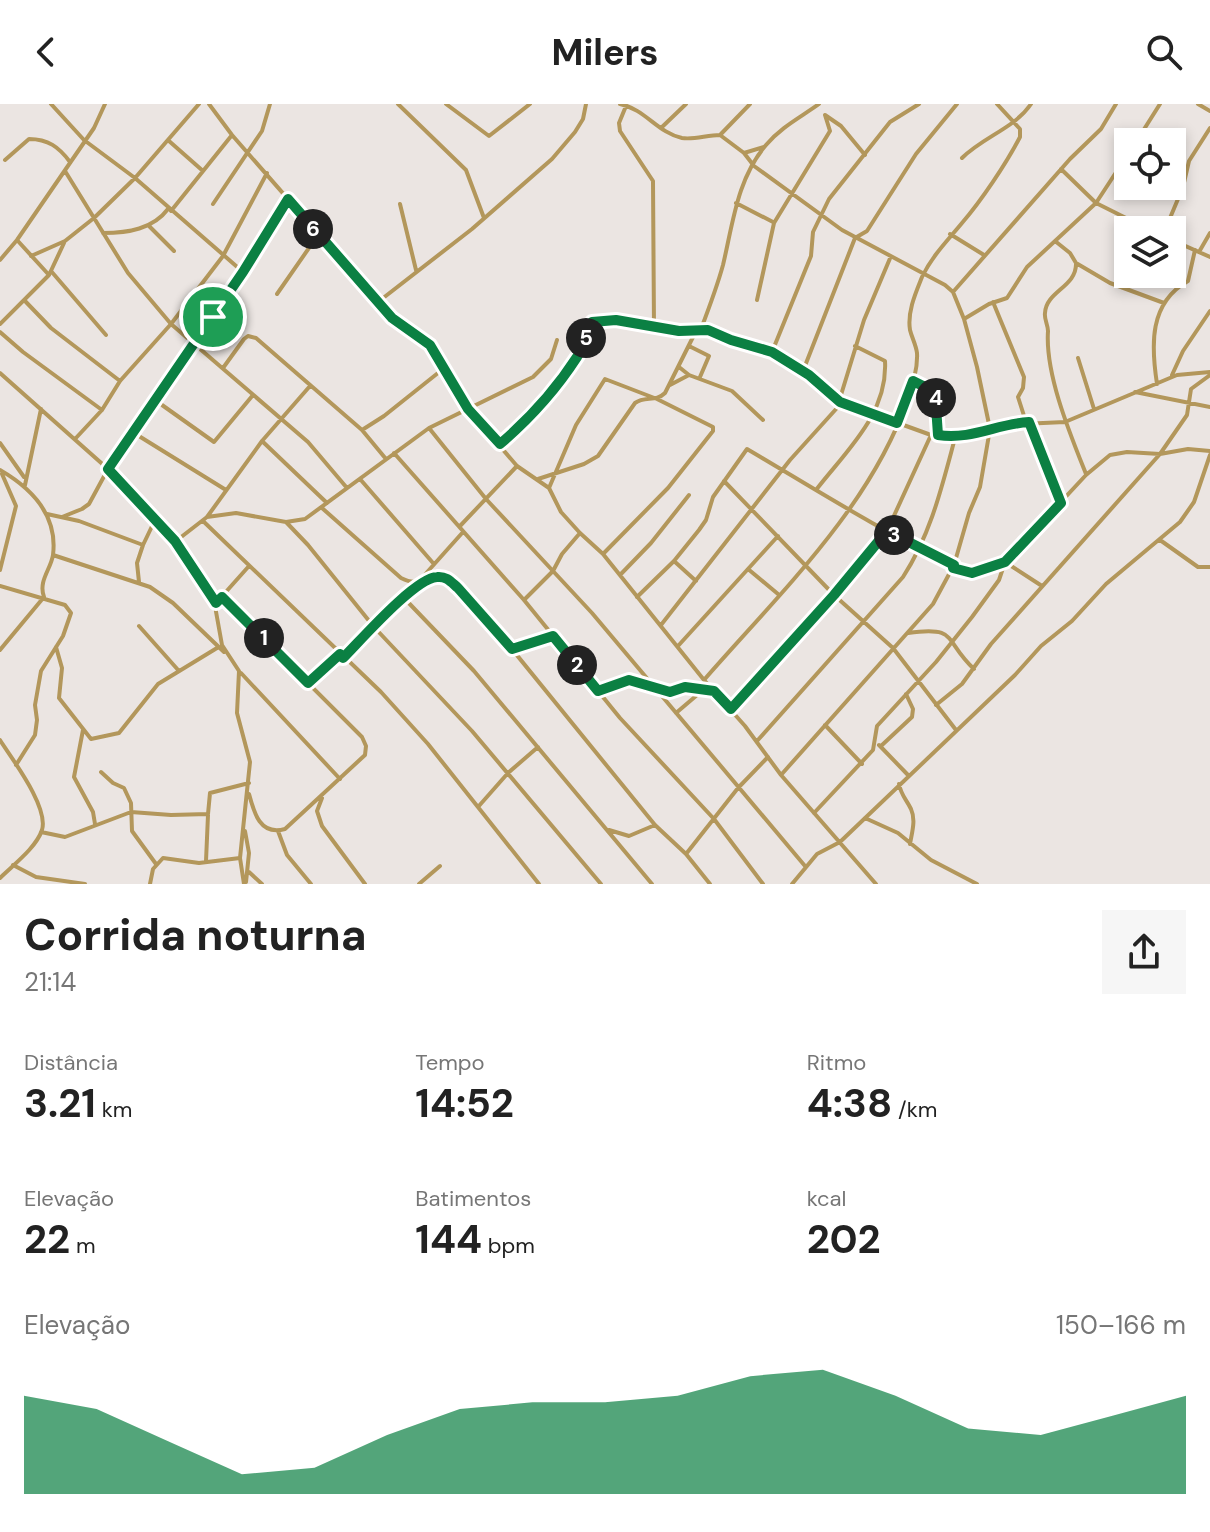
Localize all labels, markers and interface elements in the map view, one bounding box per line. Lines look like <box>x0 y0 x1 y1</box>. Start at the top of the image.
text: Milers <box>552 29 658 76</box>
icon: back <box>24 30 68 74</box>
icon: search <box>1142 30 1186 74</box>
map controls <box>1114 128 1186 288</box>
button: locate <box>1114 128 1186 200</box>
pin: 6 <box>293 209 333 249</box>
text: 6 <box>306 214 320 243</box>
button: layers <box>1114 216 1186 288</box>
pin <box>179 283 247 351</box>
icon: arrive <box>191 295 235 339</box>
pin: 5 <box>566 318 606 358</box>
text: 5 <box>579 323 593 352</box>
pin: 4 <box>916 378 956 418</box>
text: 4 <box>929 383 943 412</box>
pin: 3 <box>874 515 914 555</box>
text: 3 <box>887 520 901 549</box>
pin: 1 <box>244 618 284 658</box>
text: 1 <box>260 623 268 652</box>
pin: 2 <box>557 645 597 685</box>
text: 2 <box>571 650 583 679</box>
text: Corrida noturna <box>24 906 367 964</box>
button: share <box>1102 910 1186 994</box>
text: 21:14 <box>24 965 76 999</box>
text: Distância <box>24 1048 118 1077</box>
text: Tempo <box>415 1048 485 1077</box>
text: Ritmo <box>807 1048 866 1077</box>
text: 3.21 <box>24 1077 96 1129</box>
text: 14:52 <box>415 1077 514 1129</box>
text: 4:38 <box>807 1077 892 1129</box>
text: km <box>96 1095 132 1124</box>
text: /km <box>892 1095 937 1124</box>
text: Elevação <box>24 1184 114 1213</box>
text: Batimentos <box>415 1184 531 1213</box>
text: kcal <box>807 1184 846 1213</box>
text: 22 <box>24 1213 70 1265</box>
text: 144 <box>415 1213 482 1265</box>
text: 202 <box>807 1213 881 1265</box>
text: m <box>70 1231 96 1260</box>
text: bpm <box>482 1231 535 1260</box>
text: Elevação <box>24 1308 130 1342</box>
text: 150–166 m <box>1056 1308 1186 1342</box>

